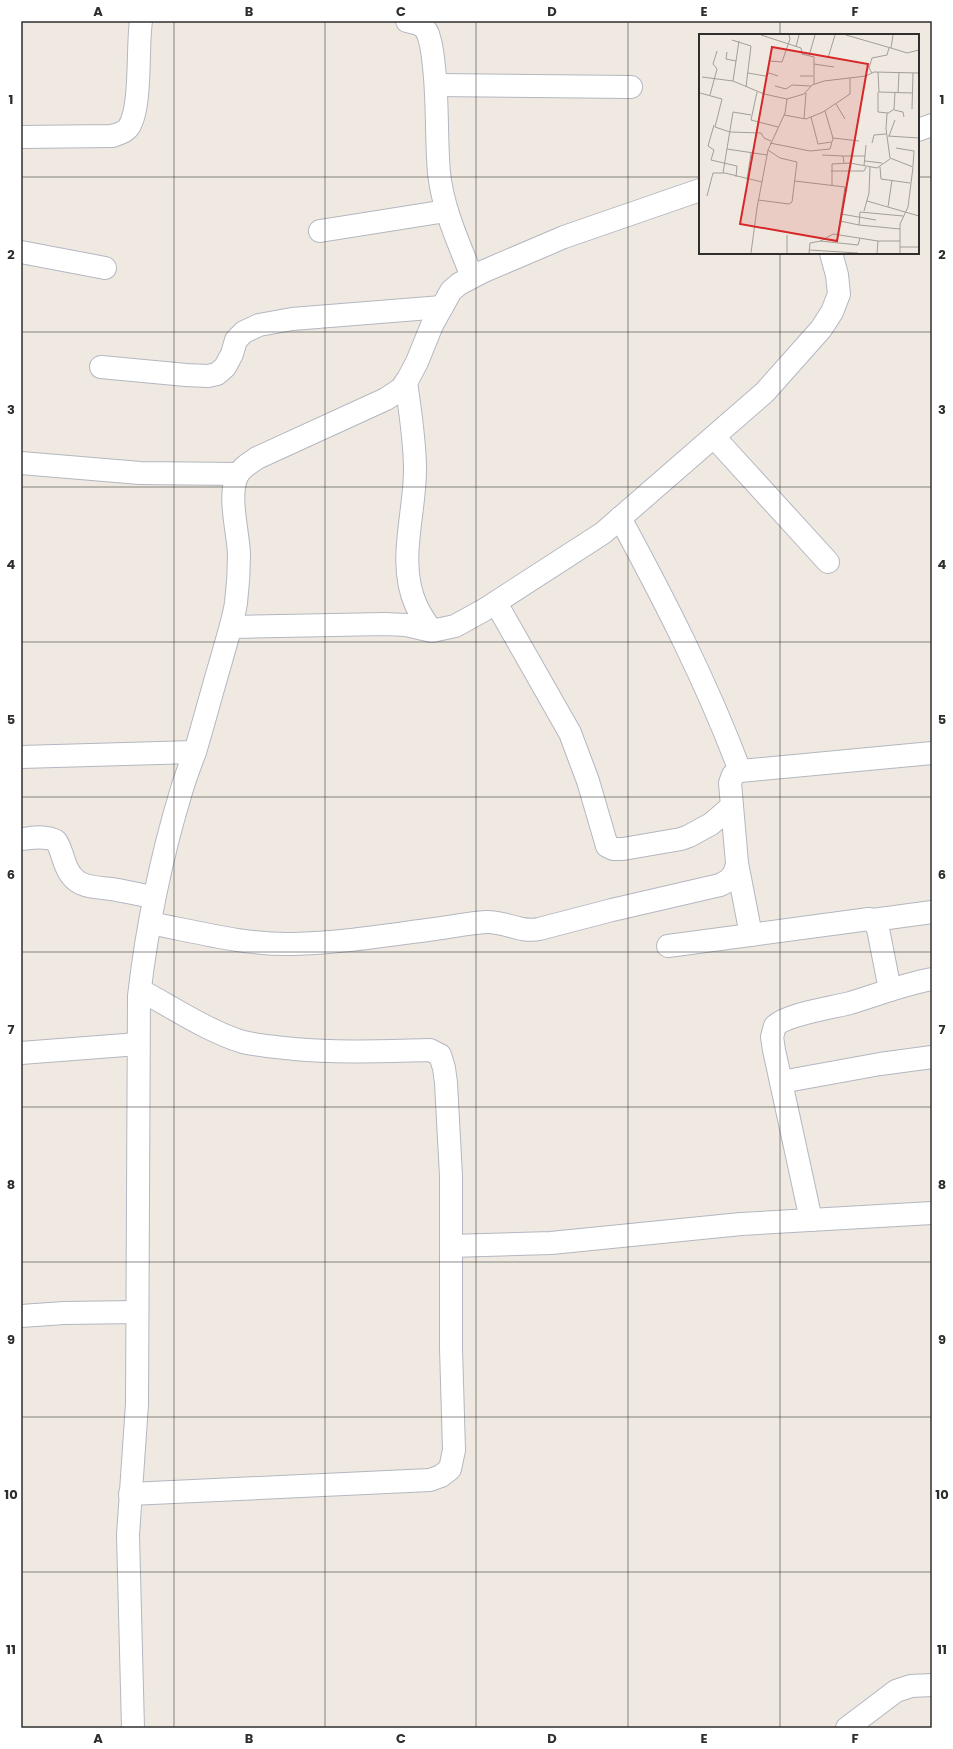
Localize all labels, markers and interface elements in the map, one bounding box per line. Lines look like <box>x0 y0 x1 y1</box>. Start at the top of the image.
text: A <box>93 2 103 21</box>
text: B <box>245 2 254 21</box>
text: C <box>396 2 406 21</box>
text: D <box>547 2 557 21</box>
text: E <box>700 2 708 21</box>
text: F <box>851 2 859 21</box>
inset map <box>699 34 919 254</box>
text: 1 <box>9 90 13 109</box>
text: 1 <box>940 90 944 109</box>
text: 2 <box>7 245 15 264</box>
text: 2 <box>938 245 946 264</box>
text: 3 <box>7 400 15 419</box>
text: 3 <box>938 400 946 419</box>
text: 4 <box>7 555 16 574</box>
text: 4 <box>938 555 947 574</box>
text: 5 <box>7 710 15 729</box>
text: 5 <box>938 710 946 729</box>
text: 6 <box>7 865 15 884</box>
text: 6 <box>938 865 946 884</box>
text: 7 <box>8 1020 15 1039</box>
text: 7 <box>939 1020 946 1039</box>
text: 8 <box>7 1175 15 1194</box>
text: 8 <box>938 1175 946 1194</box>
text: 9 <box>7 1330 15 1349</box>
text: 9 <box>938 1330 946 1349</box>
text: 10 <box>4 1485 18 1504</box>
text: 10 <box>935 1485 949 1504</box>
text: 11 <box>6 1640 16 1659</box>
text: 11 <box>937 1640 947 1659</box>
text: A <box>93 1729 103 1748</box>
text: B <box>245 1729 254 1748</box>
text: C <box>396 1729 406 1748</box>
text: D <box>547 1729 557 1748</box>
text: E <box>700 1729 708 1748</box>
text: F <box>851 1729 859 1748</box>

